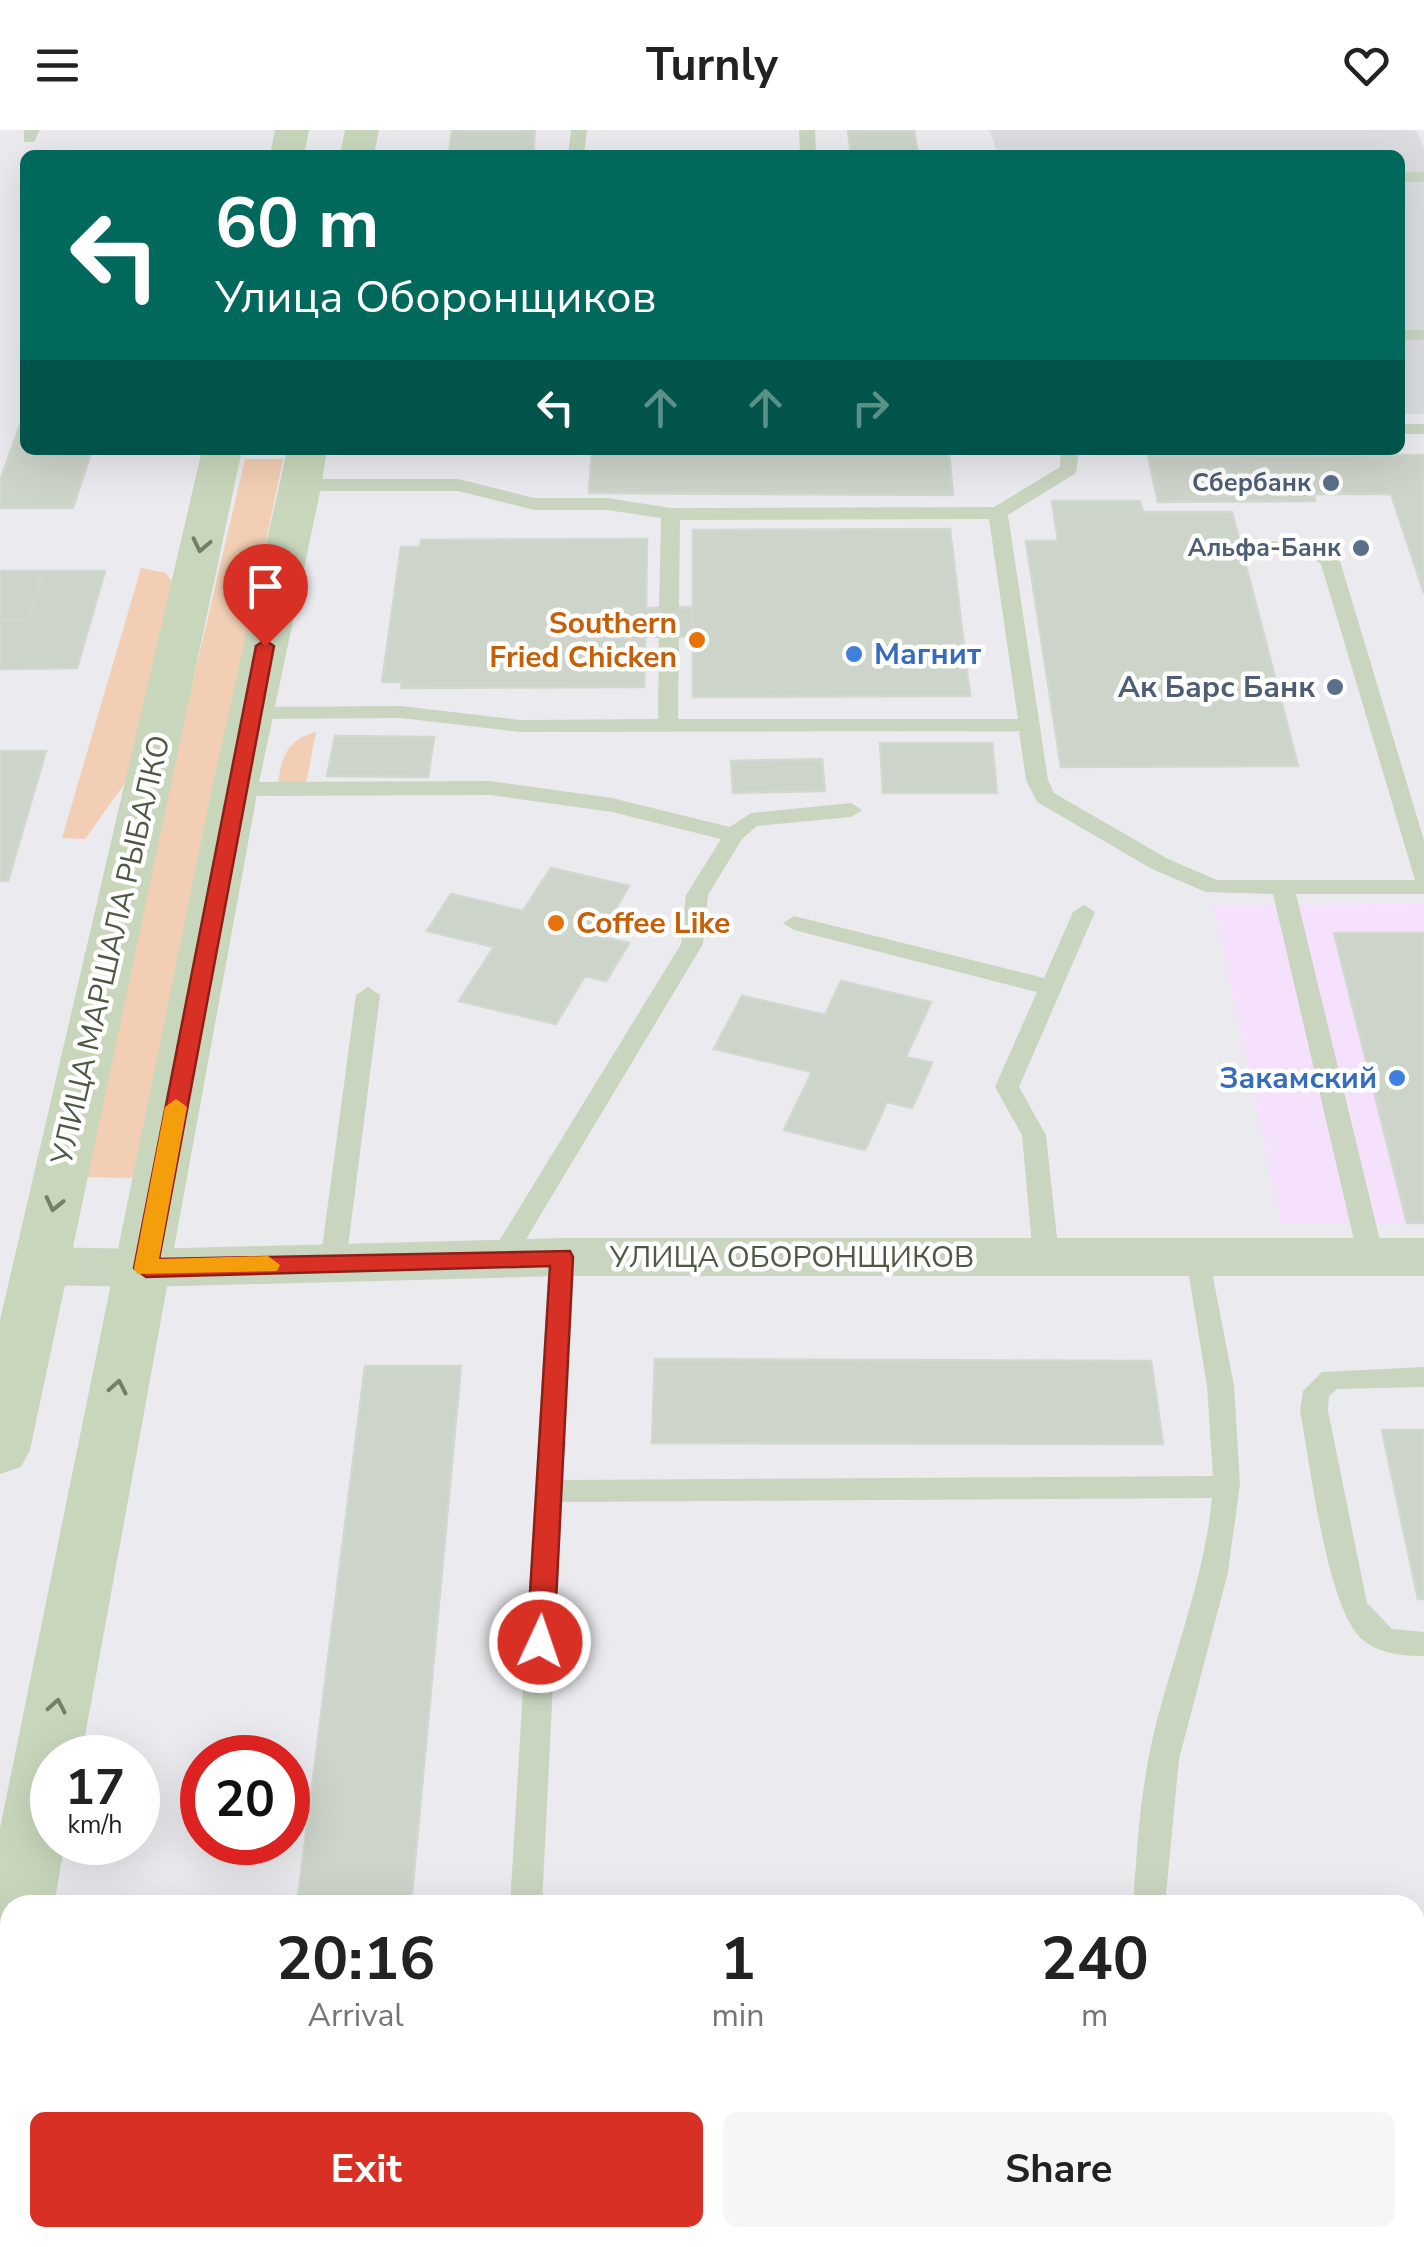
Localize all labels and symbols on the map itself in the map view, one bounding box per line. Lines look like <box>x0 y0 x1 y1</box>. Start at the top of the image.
place label: Сбербанк <box>1192 466 1312 500</box>
marker: Сбербанк <box>1320 472 1342 494</box>
place label: Альфа-Банк <box>1188 531 1342 565</box>
one-way arrow <box>192 536 213 553</box>
marker: Альфа-Банк <box>1350 537 1372 559</box>
pin <box>223 544 308 647</box>
place label: Southern Fried Chicken <box>489 603 677 678</box>
marker: Southern Fried Chicken <box>686 629 708 651</box>
place label: Магнит <box>874 634 982 675</box>
marker: Магнит <box>843 643 865 665</box>
place label: Ак Барс Банк <box>1118 667 1315 708</box>
marker: Ак Барс Банк <box>1324 676 1346 698</box>
street label: УЛИЦА МАРШАЛА РЫБАЛКО <box>41 731 180 1170</box>
place label: Coffee Like <box>576 903 730 944</box>
marker: Coffee Like <box>545 912 567 934</box>
place label: Закамский <box>1219 1058 1377 1099</box>
marker: Закамский <box>1386 1067 1408 1089</box>
one-way arrow <box>45 1195 66 1212</box>
street label: УЛИЦА ОБОРОНЩИКОВ <box>609 1237 974 1278</box>
one-way arrow <box>107 1379 128 1396</box>
position arrow <box>488 1590 592 1694</box>
one-way arrow <box>46 1698 67 1714</box>
speed limit sign: 20 <box>180 1735 310 1865</box>

